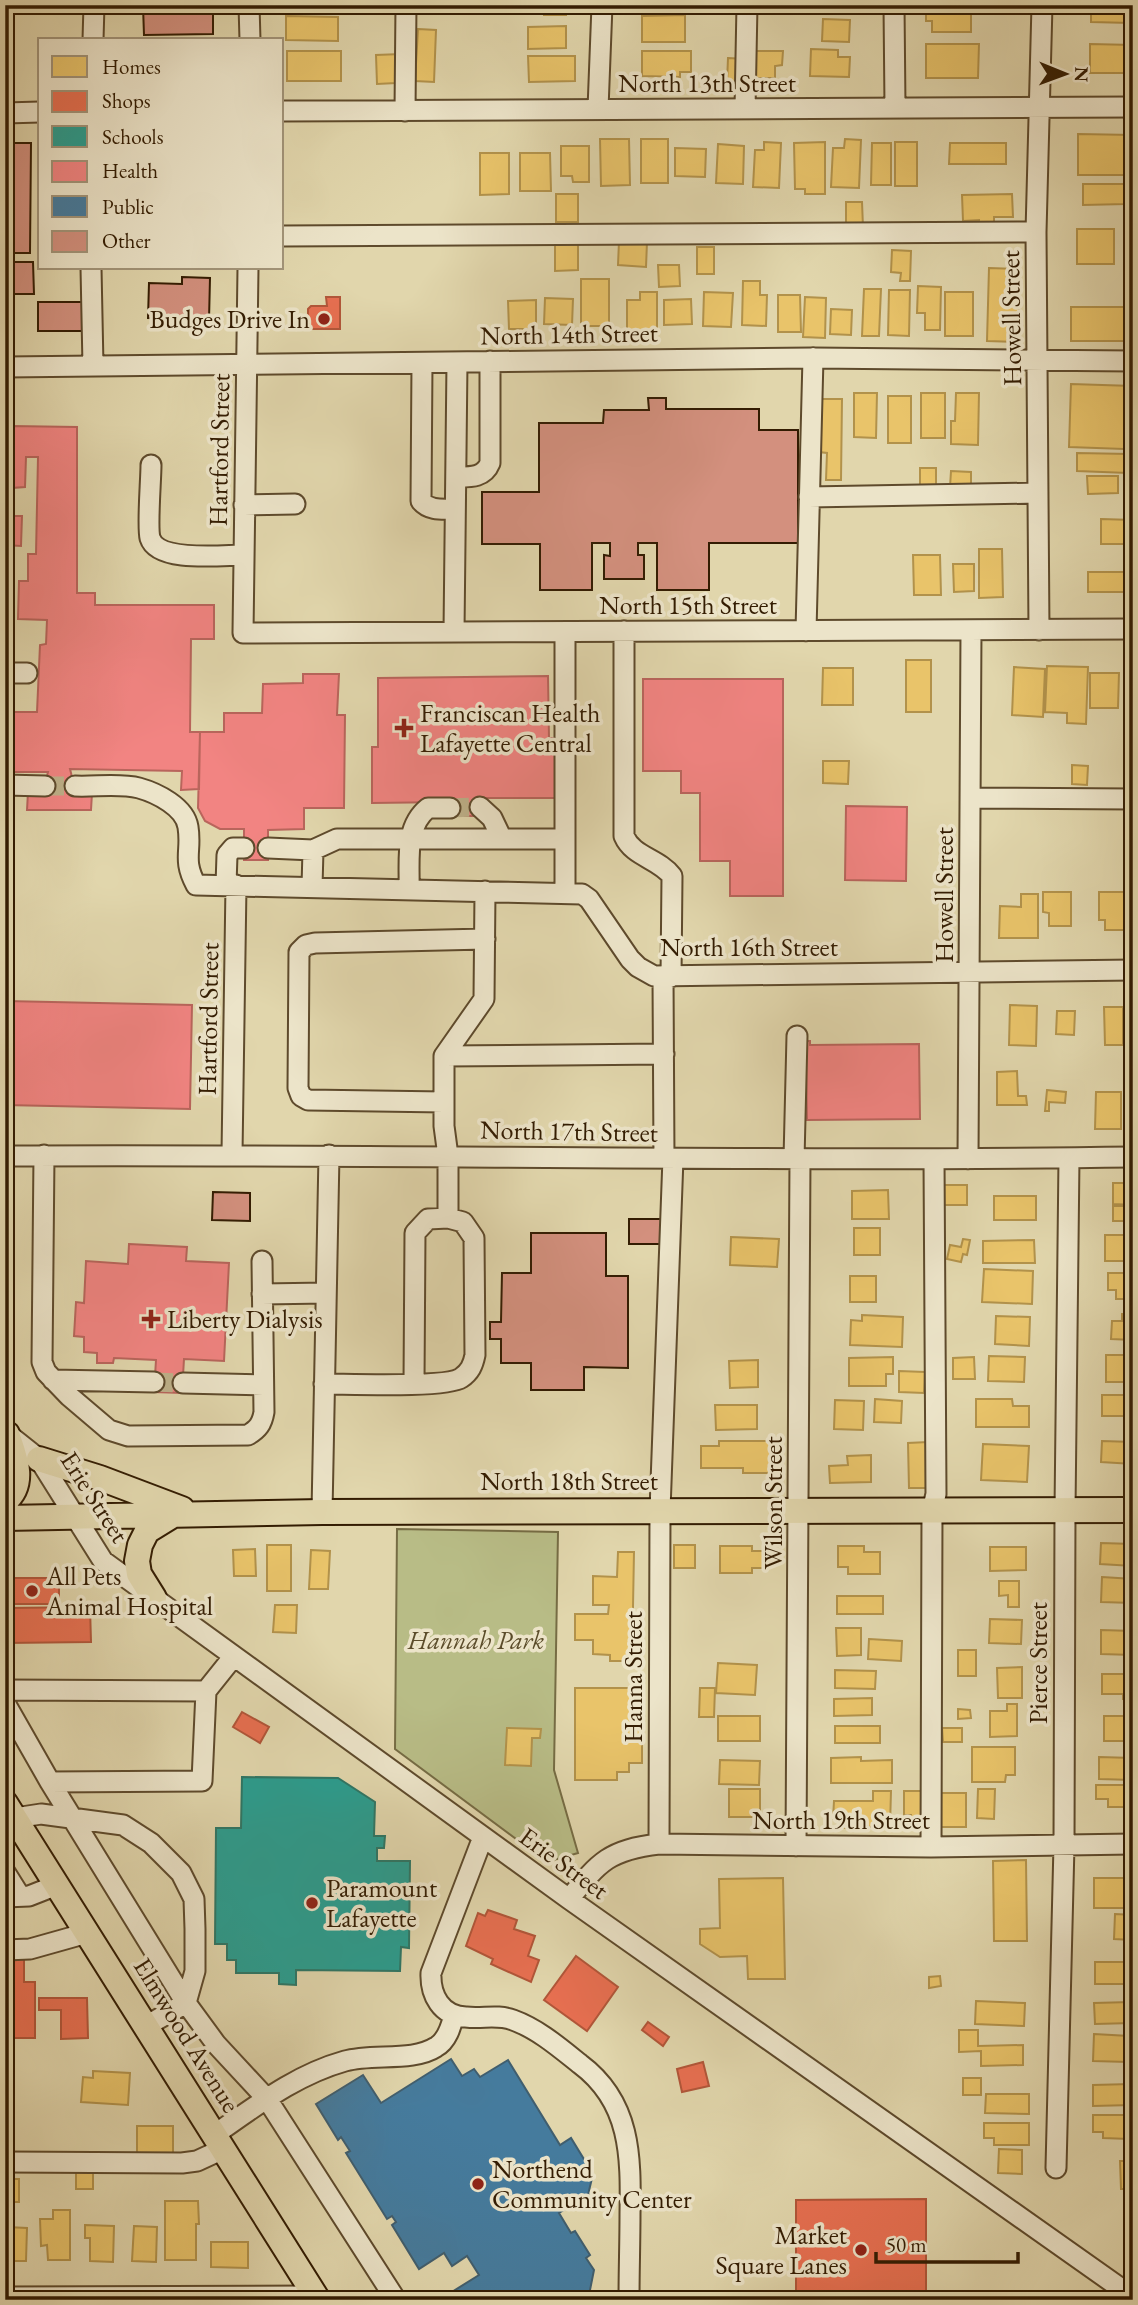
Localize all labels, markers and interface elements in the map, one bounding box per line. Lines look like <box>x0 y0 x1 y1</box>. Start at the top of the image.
legend <box>38 38 284 270</box>
north arrow <box>1030 38 1100 108</box>
text: Homes <box>102 53 161 80</box>
street label: North 13th Street <box>618 66 796 100</box>
text: N <box>1069 66 1094 83</box>
text: Shops <box>102 87 151 114</box>
text: Schools <box>102 123 164 150</box>
text: Health <box>102 157 158 184</box>
text: Public <box>102 193 154 220</box>
text: Other <box>102 227 151 254</box>
street label: Howell Street <box>993 250 1029 386</box>
place label: Budges Drive In <box>150 302 310 336</box>
marker: Budges Drive In <box>316 311 332 327</box>
street label: North 14th Street <box>480 315 658 353</box>
street label: Hartford Street <box>201 373 237 527</box>
street label: North 15th Street <box>599 588 777 622</box>
place label: Franciscan Health Lafayette Central <box>420 696 600 760</box>
marker: Franciscan Health Lafayette Central <box>394 718 414 738</box>
street label: Howell Street <box>927 827 961 963</box>
street label: North 16th Street <box>660 930 838 964</box>
street label: Hartford Street <box>190 942 226 1096</box>
street label: North 17th Street <box>480 1112 658 1150</box>
place label: Liberty Dialysis <box>167 1302 323 1336</box>
marker: Liberty Dialysis <box>141 1309 161 1329</box>
street label: Wilson Street <box>756 1436 790 1570</box>
street label: Erie Street <box>53 1445 137 1549</box>
street label: North 18th Street <box>480 1464 658 1498</box>
place label: All Pets Animal Hospital <box>45 1559 213 1623</box>
marker: All Pets Animal Hospital <box>24 1583 40 1599</box>
street label: Pierce Street <box>1021 1602 1055 1724</box>
street label: Hanna Street <box>616 1611 650 1743</box>
park label: Hannah Park <box>407 1623 544 1657</box>
street label: North 19th Street <box>752 1803 930 1837</box>
street label: Erie Street <box>513 1819 615 1907</box>
place label: Paramount Lafayette <box>326 1871 437 1935</box>
marker: Paramount Lafayette <box>304 1895 320 1911</box>
street label: Elmwood Avenue <box>126 1951 248 2119</box>
place label: Northend Community Center <box>492 2152 692 2216</box>
marker: Northend Community Center <box>470 2176 486 2192</box>
place label: Market Square Lanes <box>715 2218 847 2282</box>
scale bar <box>876 2221 1017 2265</box>
text: 50 m <box>886 2231 927 2258</box>
marker: Market Square Lanes <box>853 2242 869 2258</box>

